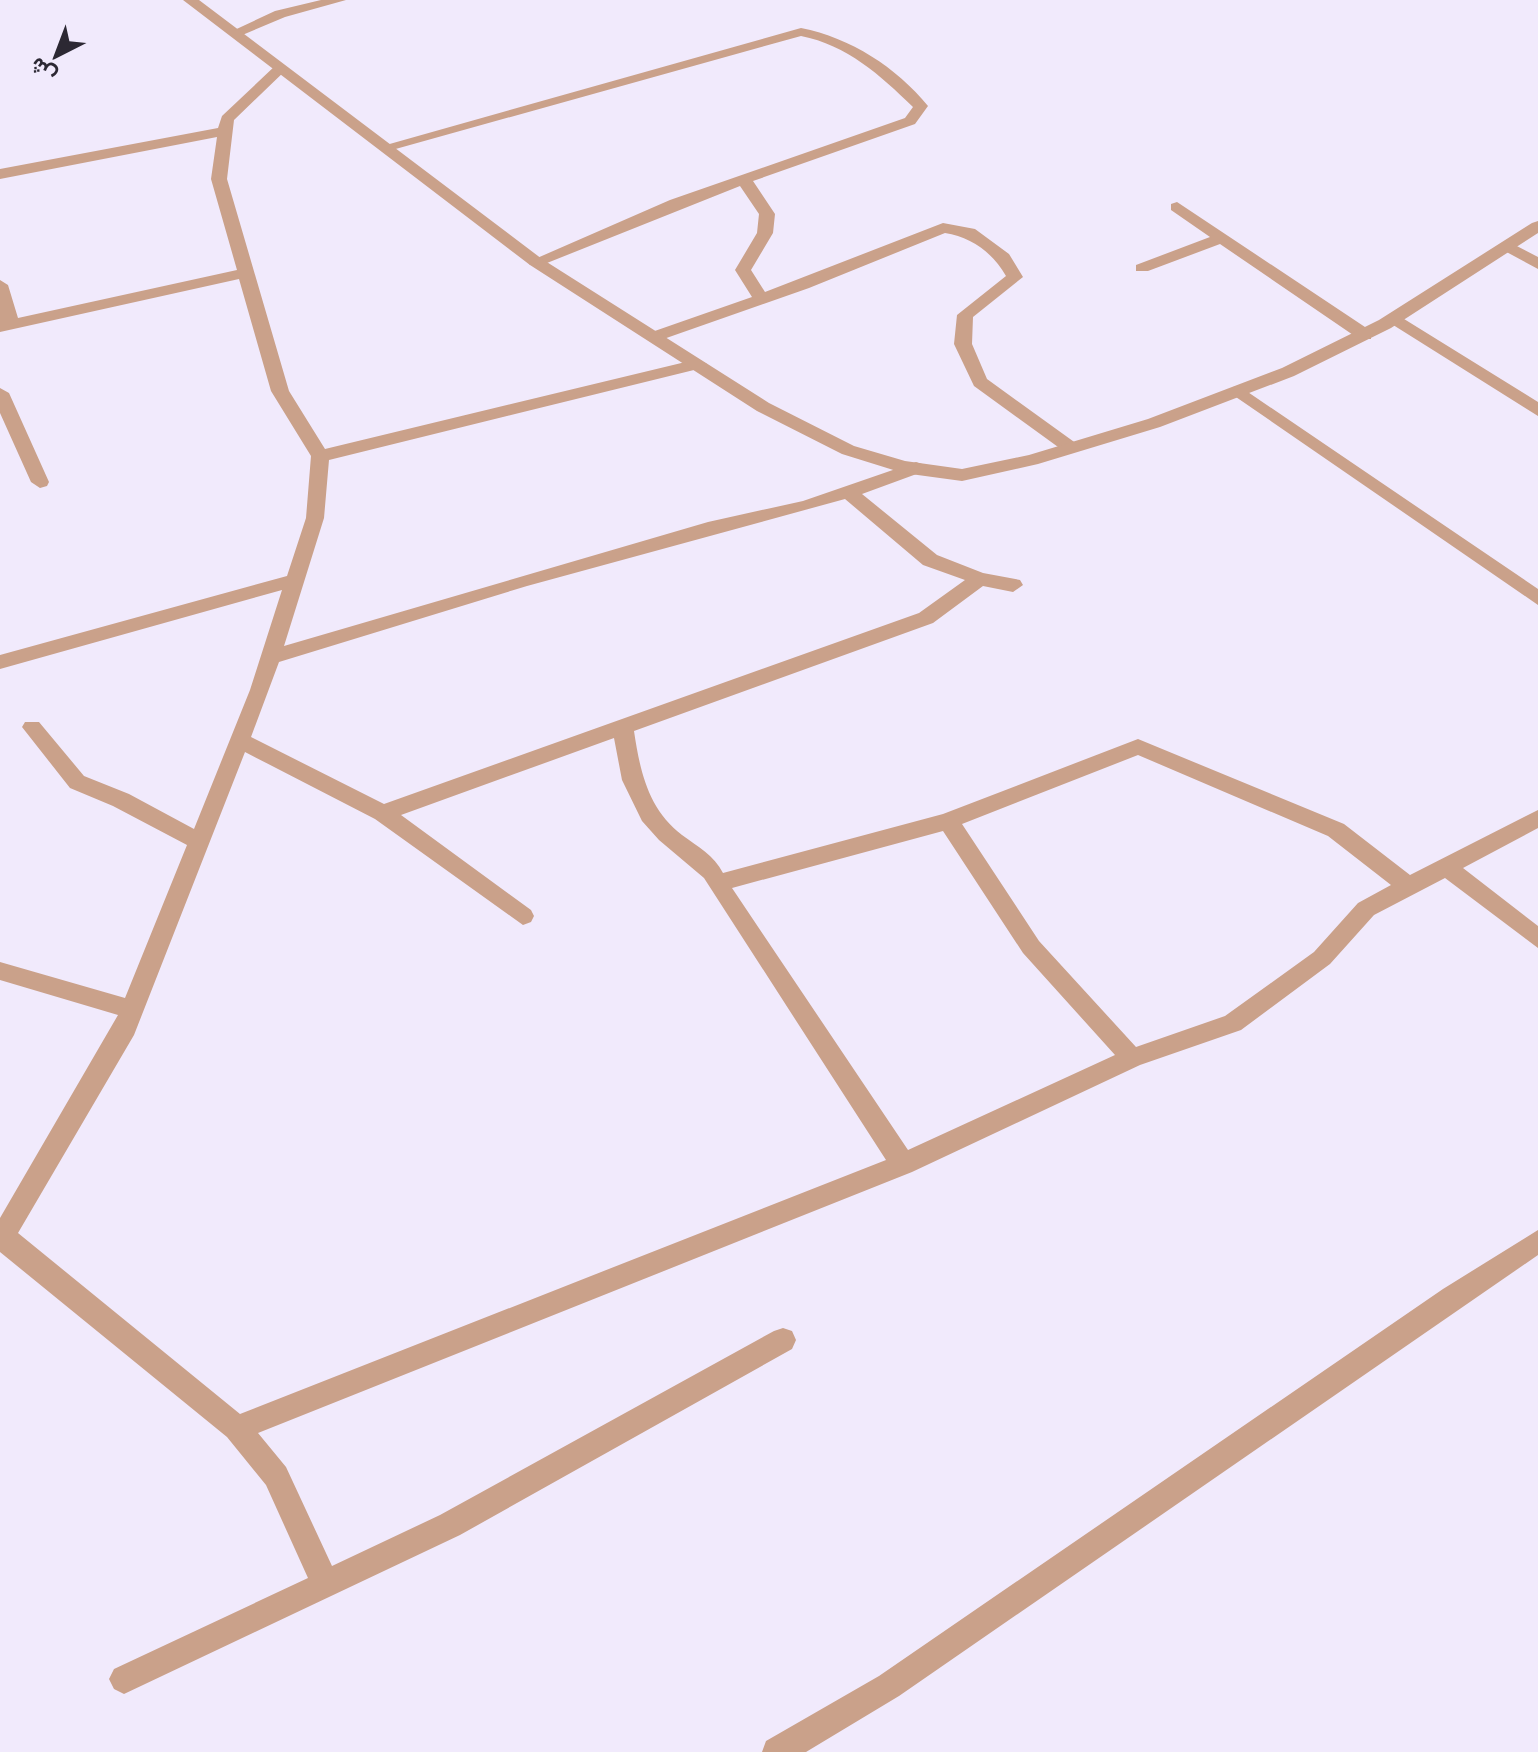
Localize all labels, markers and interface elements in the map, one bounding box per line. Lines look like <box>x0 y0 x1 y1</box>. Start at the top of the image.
north arrow <box>16 16 96 96</box>
text: ش <box>23 52 62 90</box>

